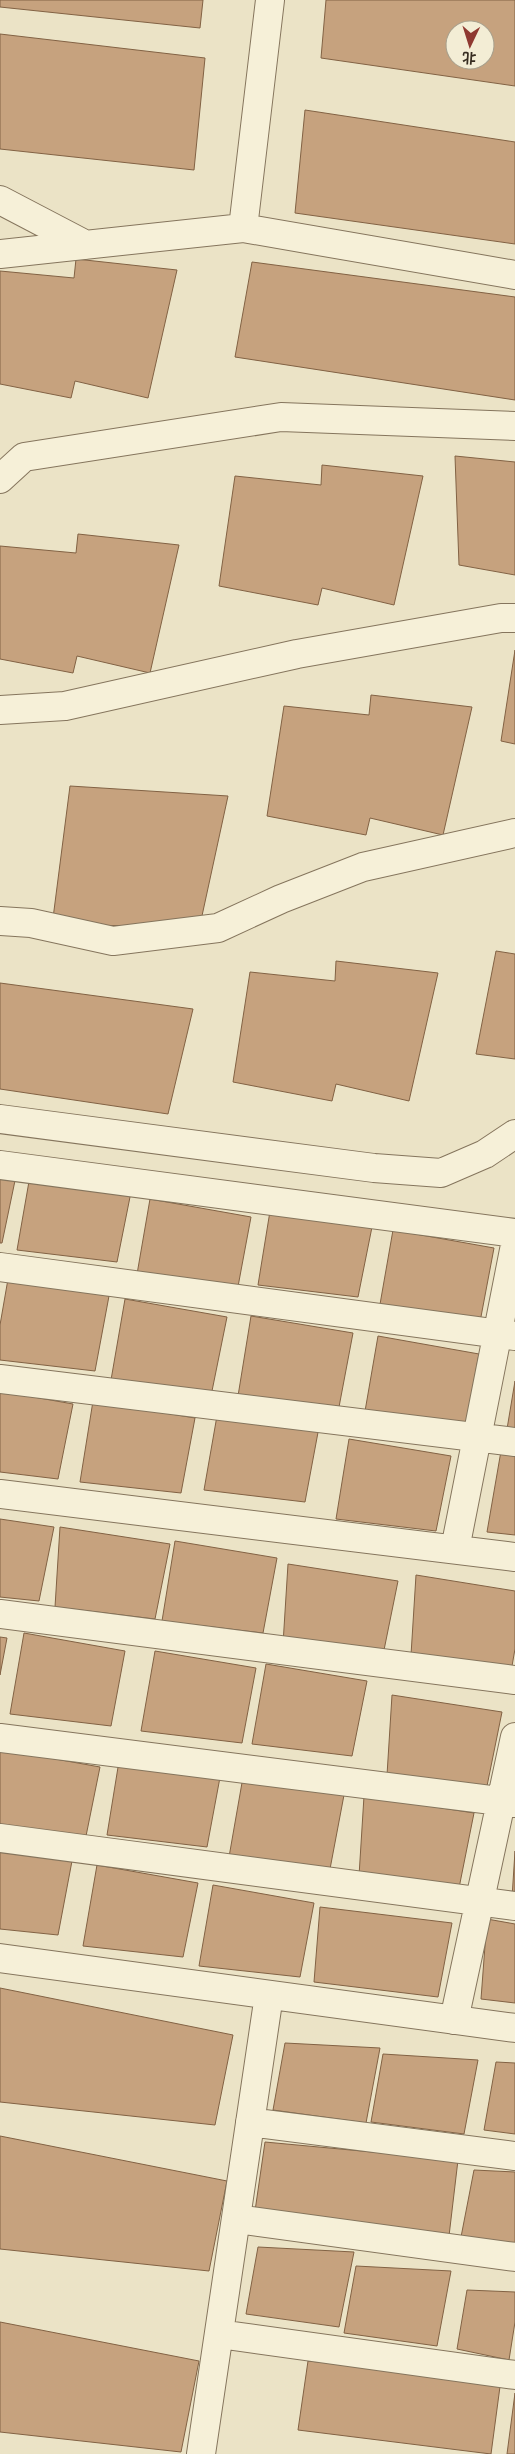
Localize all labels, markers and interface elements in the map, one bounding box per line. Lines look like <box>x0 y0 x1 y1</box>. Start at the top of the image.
north arrow <box>445 20 495 70</box>
text: 北 <box>462 49 477 66</box>

